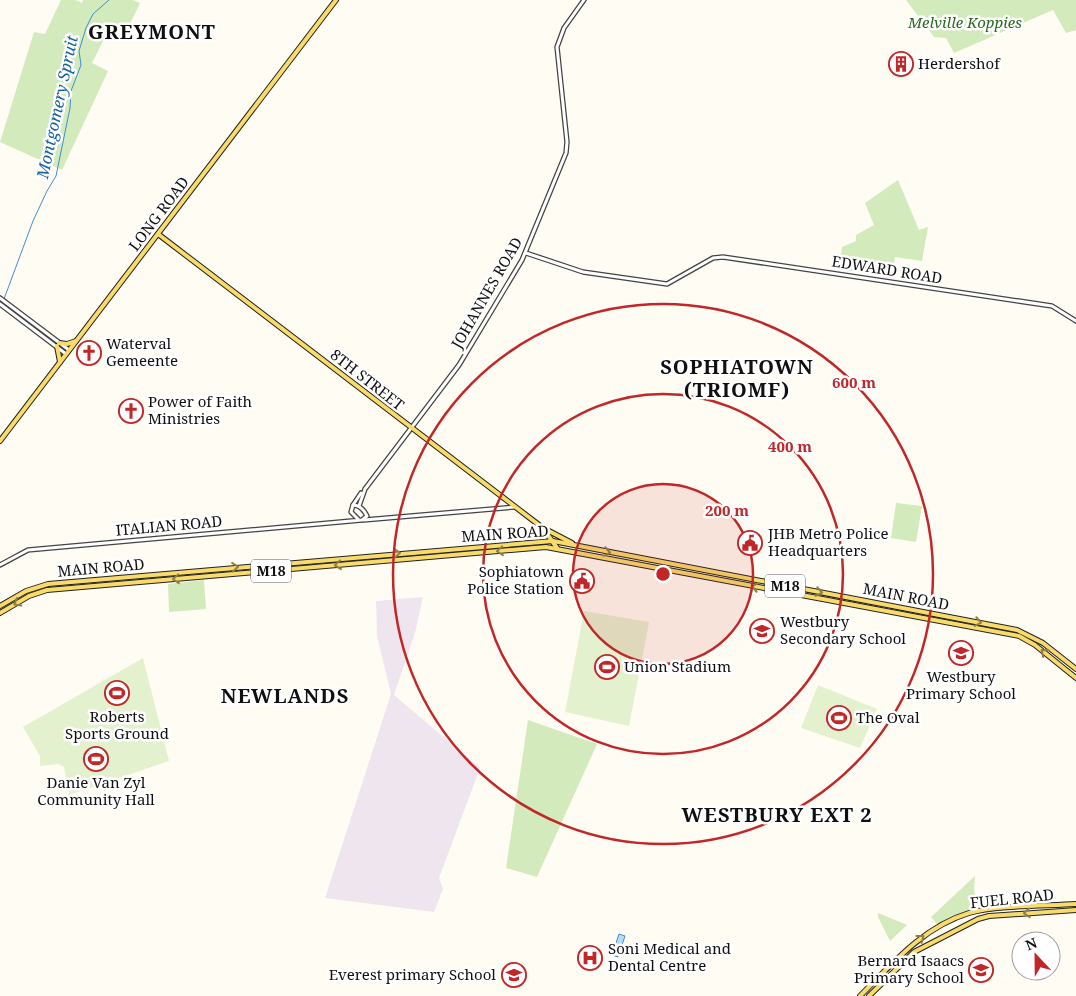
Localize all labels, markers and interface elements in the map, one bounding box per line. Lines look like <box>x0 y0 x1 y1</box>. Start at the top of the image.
park label: Melville Koppies <box>907 12 1022 32</box>
district label: GREYMONT <box>88 18 216 45</box>
water label: Montgomery Spruit <box>31 33 83 182</box>
building icon: Herdershof <box>888 51 914 77</box>
place label: Herdershof <box>918 53 1001 73</box>
street label: LONG ROAD <box>124 172 193 255</box>
street label: JOHANNES ROAD <box>446 233 526 353</box>
street label: EDWARD ROAD <box>830 250 944 288</box>
place label: Waterval Gemeente <box>106 333 178 370</box>
church icon: Waterval Gemeente <box>76 340 102 366</box>
street label: 8TH STREET <box>327 344 409 414</box>
district label: SOPHIATOWN (TRIOMF) <box>660 353 814 403</box>
text: 600 m <box>832 372 876 392</box>
place label: Power of Faith Ministries <box>148 391 253 428</box>
church icon: Power of Faith Ministries <box>118 398 144 424</box>
text: 400 m <box>768 436 812 456</box>
text: 200 m <box>705 500 749 520</box>
street label: ITALIAN ROAD <box>115 510 223 540</box>
street label: MAIN ROAD <box>461 520 549 546</box>
place label: JHB Metro Police Headquarters <box>767 523 889 560</box>
public building icon: JHB Metro Police Headquarters <box>737 530 763 556</box>
one-way arrow <box>496 545 504 556</box>
one-way arrow <box>603 546 612 557</box>
one-way arrow <box>393 548 401 559</box>
street label: MAIN ROAD <box>57 553 145 581</box>
one-way arrow <box>334 559 342 570</box>
road number: M18 <box>251 560 291 582</box>
place label: Sophiatown Police Station <box>467 561 564 598</box>
one-way arrow <box>231 562 239 573</box>
centre of rings <box>654 565 672 583</box>
public building icon: Sophiatown Police Station <box>569 568 595 594</box>
one-way arrow <box>172 573 180 584</box>
road number: M18 <box>765 574 805 598</box>
street label: MAIN ROAD <box>861 578 951 614</box>
one-way arrow <box>750 582 759 592</box>
one-way arrow <box>814 587 823 597</box>
one-way arrow <box>14 597 23 607</box>
place label: Westbury Secondary School <box>780 611 906 648</box>
one-way arrow <box>974 617 983 627</box>
school or university icon: Westbury Secondary School <box>749 618 775 644</box>
school or university icon: Westbury Primary School <box>948 640 974 666</box>
one-way arrow <box>1041 650 1050 658</box>
sports icon: Union Stadium <box>594 654 620 680</box>
place label: Union Stadium <box>624 656 731 676</box>
place label: Westbury Primary School <box>906 666 1016 703</box>
sports icon: Roberts Sports Ground <box>104 680 130 706</box>
district label: NEWLANDS <box>221 682 349 709</box>
sports icon: The Oval <box>826 705 852 731</box>
place label: Roberts Sports Ground <box>65 706 169 743</box>
place label: The Oval <box>856 707 920 727</box>
sports icon: Danie Van Zyl Community Hall <box>83 746 109 772</box>
place label: Danie Van Zyl Community Hall <box>37 772 155 809</box>
district label: WESTBURY EXT 2 <box>682 801 873 828</box>
street label: FUEL ROAD <box>969 884 1055 912</box>
one-way arrow <box>1023 908 1031 919</box>
north arrow <box>1011 931 1061 981</box>
text: N <box>1022 933 1040 954</box>
one-way arrow <box>915 936 924 944</box>
place label: Soni Medical and Dental Centre <box>608 938 731 975</box>
hospital icon: Soni Medical and Dental Centre <box>577 945 603 971</box>
place label: Bernard Isaacs Primary School <box>854 950 964 987</box>
school or university icon: Bernard Isaacs Primary School <box>968 957 994 983</box>
school or university icon: Everest primary School <box>501 962 527 988</box>
place label: Everest primary School <box>329 964 496 984</box>

